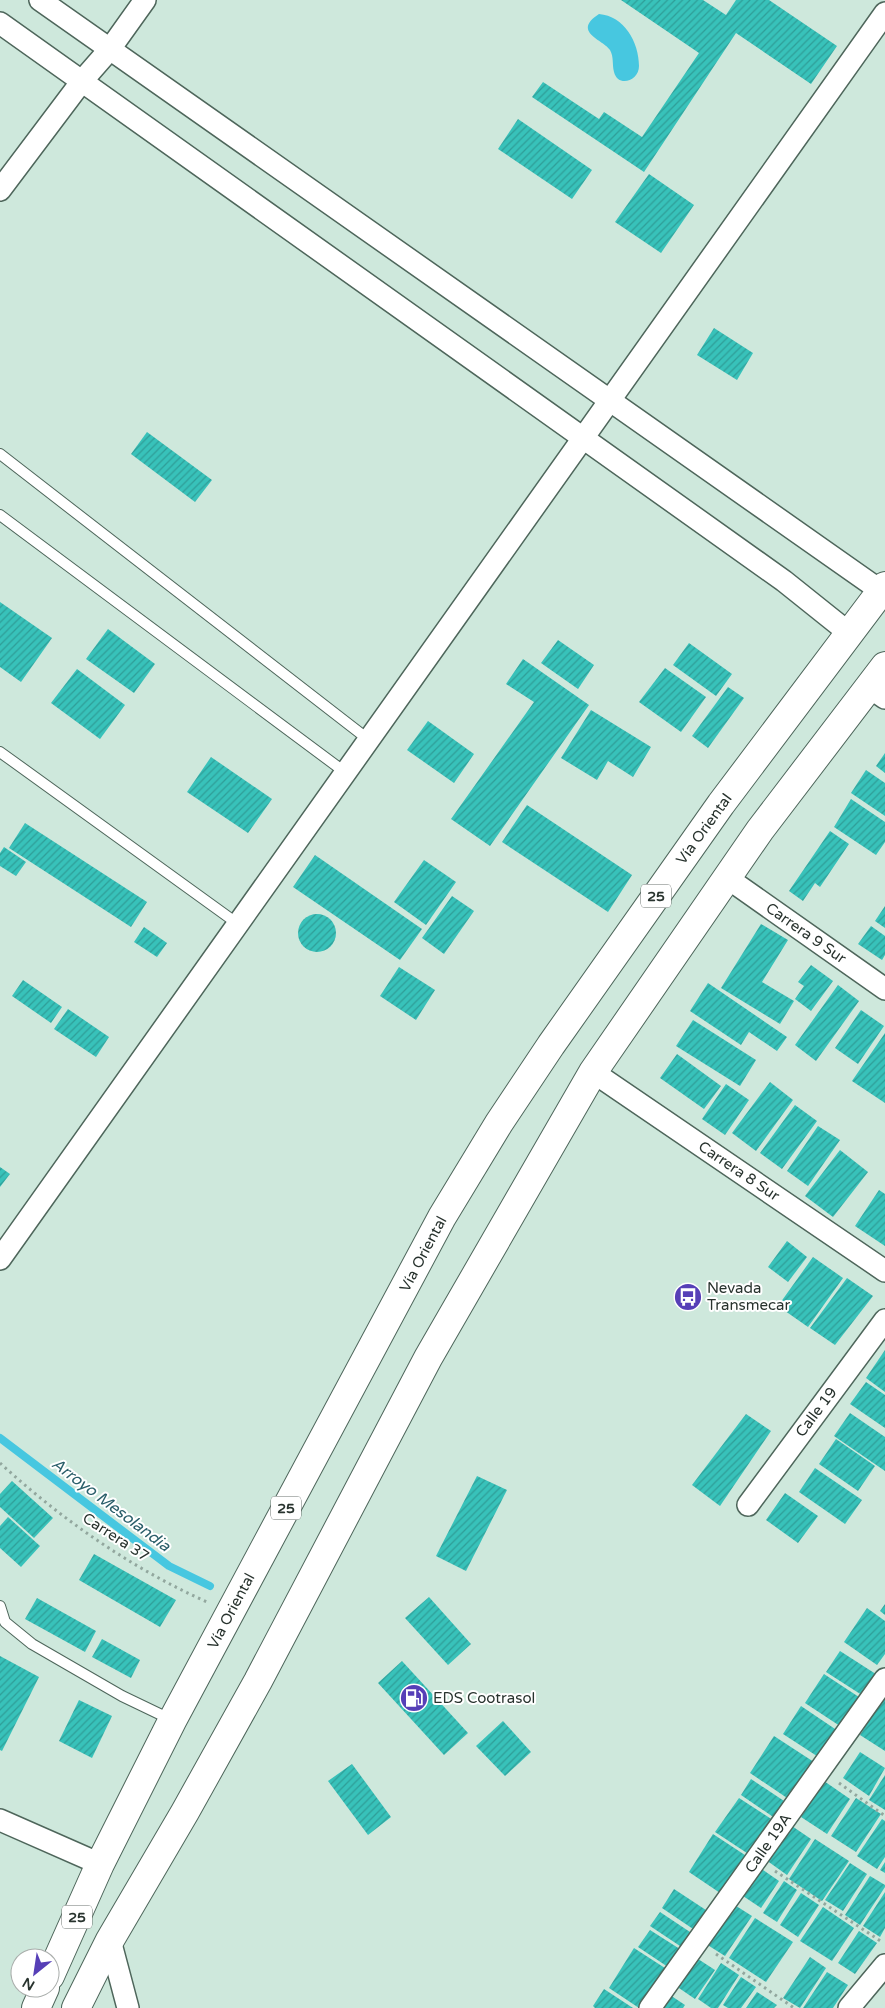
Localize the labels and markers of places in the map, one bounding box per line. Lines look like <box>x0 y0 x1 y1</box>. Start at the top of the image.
place label: Nevada Transmecar <box>707 1279 790 1314</box>
bus stop icon: Nevada Transmecar <box>673 1282 703 1312</box>
fuel station icon: EDS Cootrasol <box>399 1683 429 1713</box>
place label: EDS Cootrasol <box>433 1689 535 1707</box>

